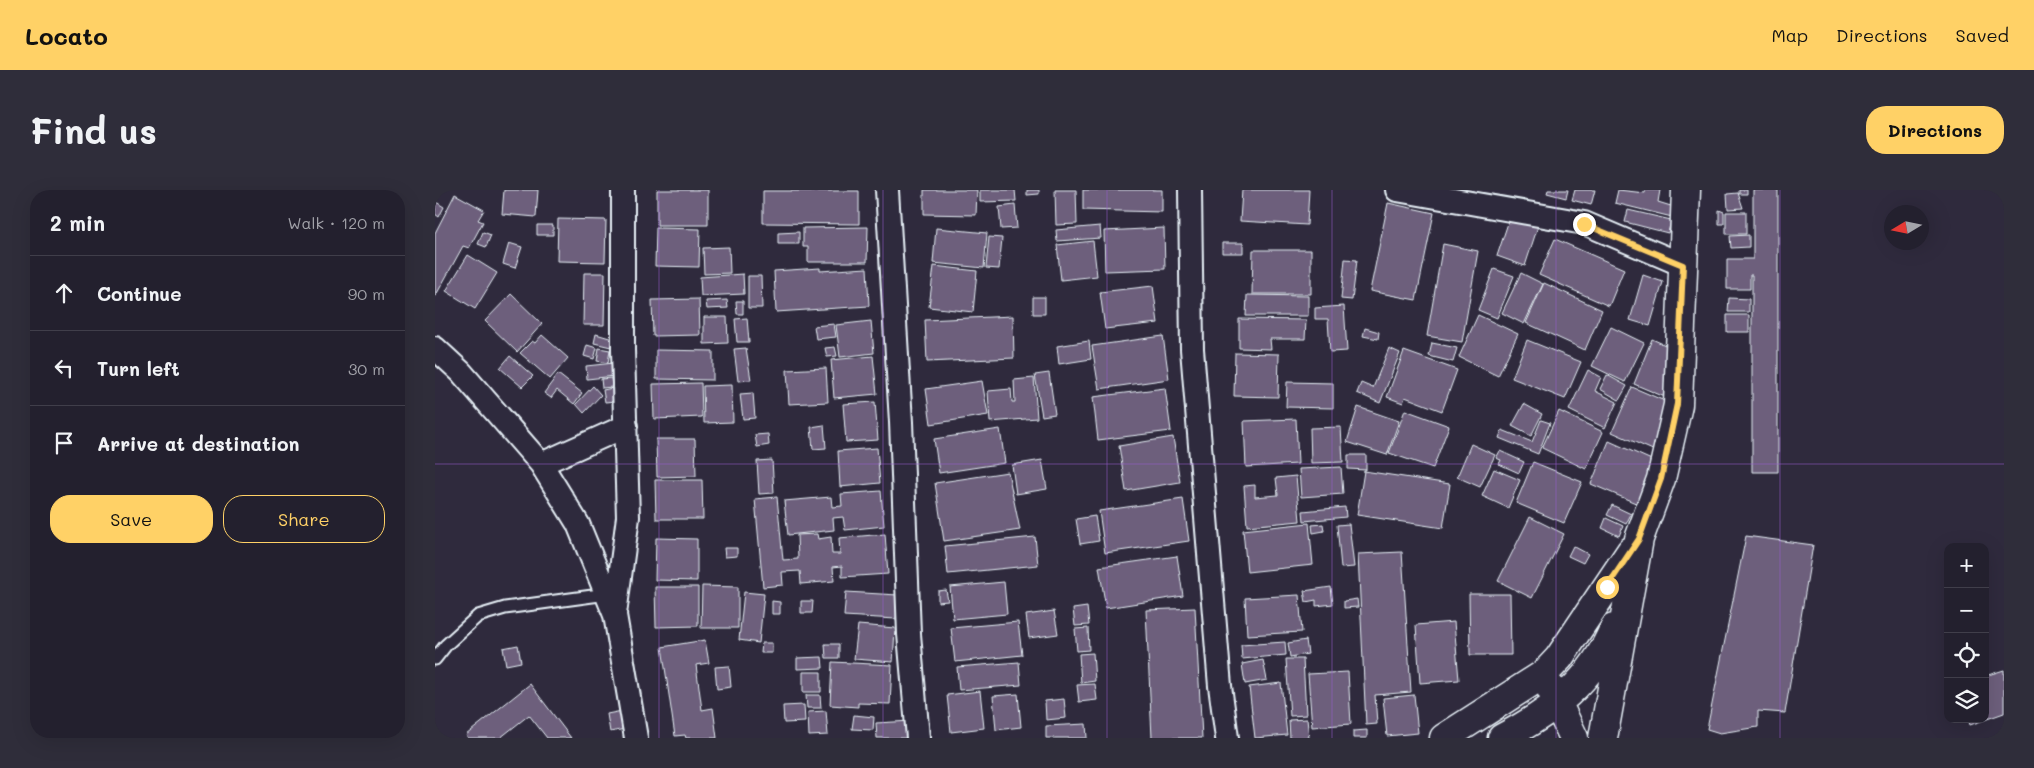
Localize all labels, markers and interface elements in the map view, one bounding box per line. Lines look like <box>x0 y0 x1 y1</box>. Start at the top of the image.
text: Locato <box>25 20 108 51</box>
text: Map <box>1771 23 1808 47</box>
text: Directions <box>1836 23 1928 47</box>
text: Saved <box>1956 23 2009 47</box>
button: Directions <box>1866 106 2004 154</box>
text: Find us <box>30 107 157 153</box>
north arrow <box>1884 205 1929 250</box>
text: 2 min <box>50 209 105 236</box>
text: Walk · 120 m <box>287 212 385 233</box>
route end <box>1573 213 1596 236</box>
icon: ahead <box>50 279 78 307</box>
text: Continue <box>97 281 182 306</box>
text: 90 m <box>348 283 385 304</box>
icon: left <box>50 354 78 382</box>
text: Turn left <box>97 356 180 381</box>
text: 30 m <box>348 358 385 379</box>
icon: arrive <box>50 429 78 457</box>
text: Arrive at destination <box>97 431 300 456</box>
button: Save <box>50 495 213 543</box>
button: Share <box>223 495 385 543</box>
map controls <box>1944 543 1989 723</box>
button: + <box>1944 543 1989 588</box>
route start <box>1596 576 1619 599</box>
button: − <box>1944 588 1989 633</box>
button: locate <box>1944 633 1989 678</box>
button: layers <box>1944 678 1989 723</box>

